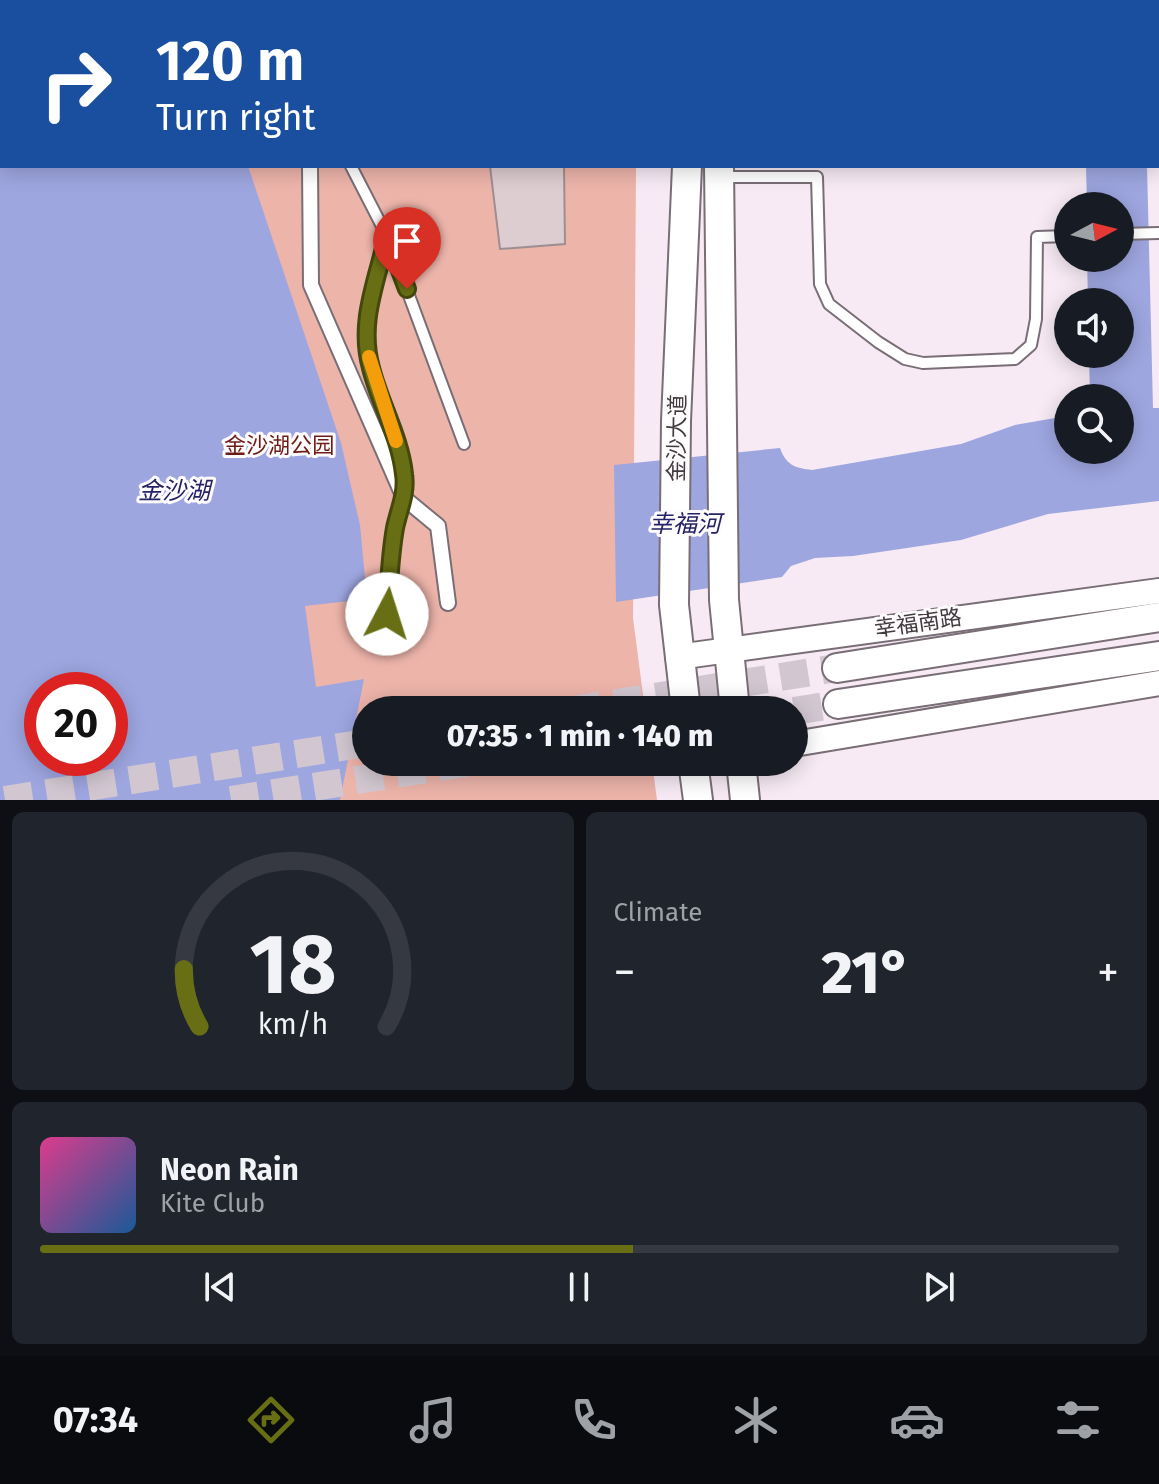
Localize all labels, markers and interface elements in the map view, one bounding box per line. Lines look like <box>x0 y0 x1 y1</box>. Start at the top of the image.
text: 120 m <box>156 28 304 95</box>
icon: right <box>24 32 128 136</box>
text: Turn right <box>156 96 316 140</box>
north arrow <box>1054 192 1134 272</box>
map controls <box>1054 192 1134 464</box>
pin <box>373 207 441 289</box>
icon: arrive <box>385 219 429 263</box>
button: sound <box>1054 288 1134 368</box>
button: search <box>1054 384 1134 464</box>
street label: 金沙大道 <box>663 394 691 482</box>
park label: 金沙湖公园 <box>224 432 334 459</box>
water label: 金沙湖 <box>138 477 214 505</box>
water label: 幸福河 <box>649 510 725 538</box>
position arrow <box>345 572 429 656</box>
street label: 幸福南路 <box>873 604 963 642</box>
speed limit sign: 20 <box>24 672 128 776</box>
text: 07:35 · 1 min · 140 m <box>447 718 713 754</box>
text: Climate <box>614 897 702 928</box>
text: 18 <box>249 915 336 1015</box>
text: 21° <box>821 937 911 1009</box>
text: − <box>614 946 636 999</box>
text: + <box>1097 946 1119 999</box>
text: km/h <box>257 1007 328 1042</box>
text: Neon Rain <box>160 1152 299 1188</box>
text: Kite Club <box>160 1188 265 1219</box>
icon: previous <box>198 1265 242 1309</box>
icon: pause <box>557 1265 601 1309</box>
icon: next <box>917 1265 961 1309</box>
icon: directions <box>243 1392 299 1448</box>
icon: music <box>405 1392 461 1448</box>
icon: phone <box>566 1392 622 1448</box>
icon: climate <box>728 1392 784 1448</box>
icon: car <box>889 1392 945 1448</box>
icon: filters <box>1050 1392 1106 1448</box>
text: 07:34 <box>53 1398 138 1442</box>

